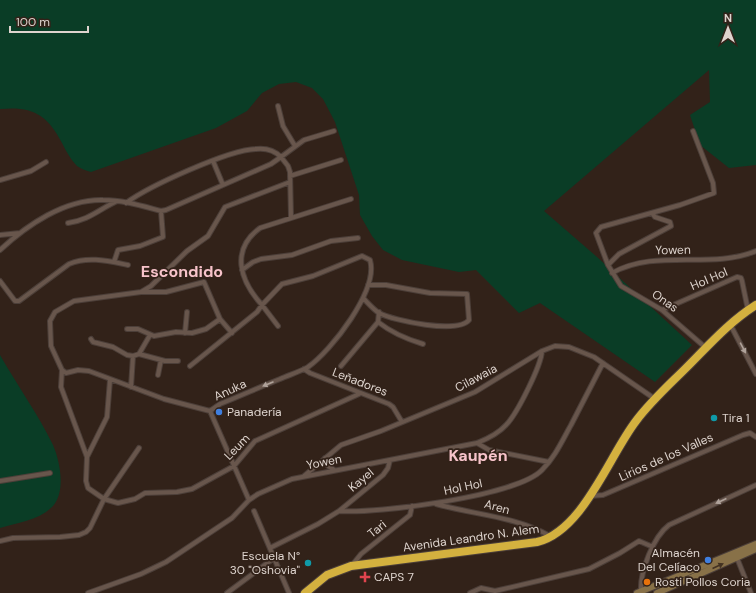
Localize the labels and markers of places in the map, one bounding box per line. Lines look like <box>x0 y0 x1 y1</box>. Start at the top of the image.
place label: Panadería <box>227 404 282 420</box>
marker: Panadería <box>214 407 224 417</box>
place label: Tira 1 <box>722 410 750 426</box>
marker: Tira 1 <box>709 413 719 423</box>
place label: Almacén Del Celíaco <box>638 545 700 575</box>
place label: Escuela N° 30 "Oshovia" <box>230 548 300 578</box>
marker: Almacén Del Celíaco <box>703 555 713 565</box>
marker: Escuela N° 30 "Oshovia" <box>303 558 313 568</box>
place label: CAPS 7 <box>374 569 414 585</box>
marker: CAPS 7 <box>359 571 371 583</box>
place label: Rosti Pollos Coria <box>655 574 750 590</box>
marker: Rosti Pollos Coria <box>642 577 652 587</box>

